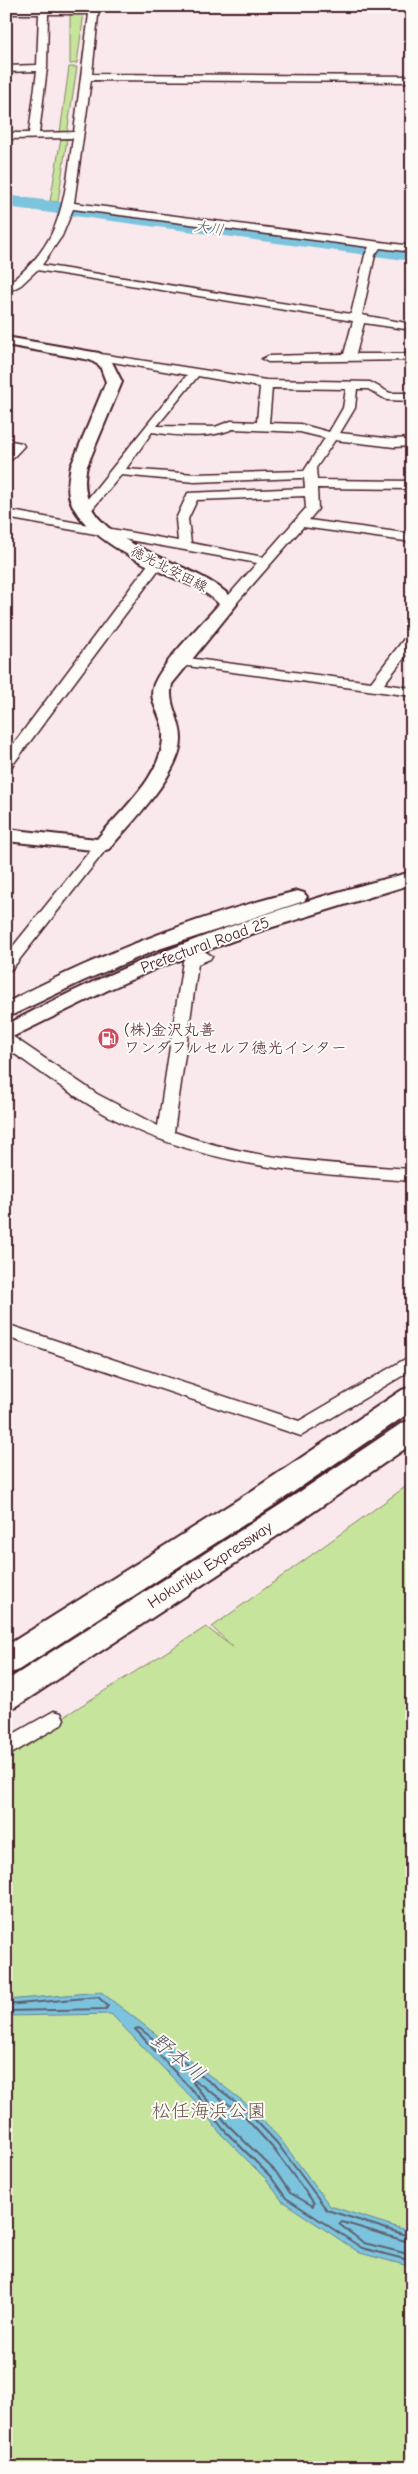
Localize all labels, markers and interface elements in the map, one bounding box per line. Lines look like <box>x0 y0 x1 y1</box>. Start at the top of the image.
water label: 大川 <box>193 217 225 239</box>
street label: 徳光北安田線 <box>128 542 210 596</box>
street label: Prefectural Road 25 <box>138 913 272 977</box>
place label: (株)金沢丸善 ワンダフルセルフ徳光インター <box>124 1021 347 1057</box>
fuel station icon: (株)金沢丸善 ワンダフルセルフ徳光インター <box>96 1027 120 1051</box>
street label: Hokuriku Expressway <box>144 1518 276 1612</box>
water label: 野本川 <box>146 2028 210 2086</box>
park label: 松任海浜公園 <box>152 2100 266 2122</box>

